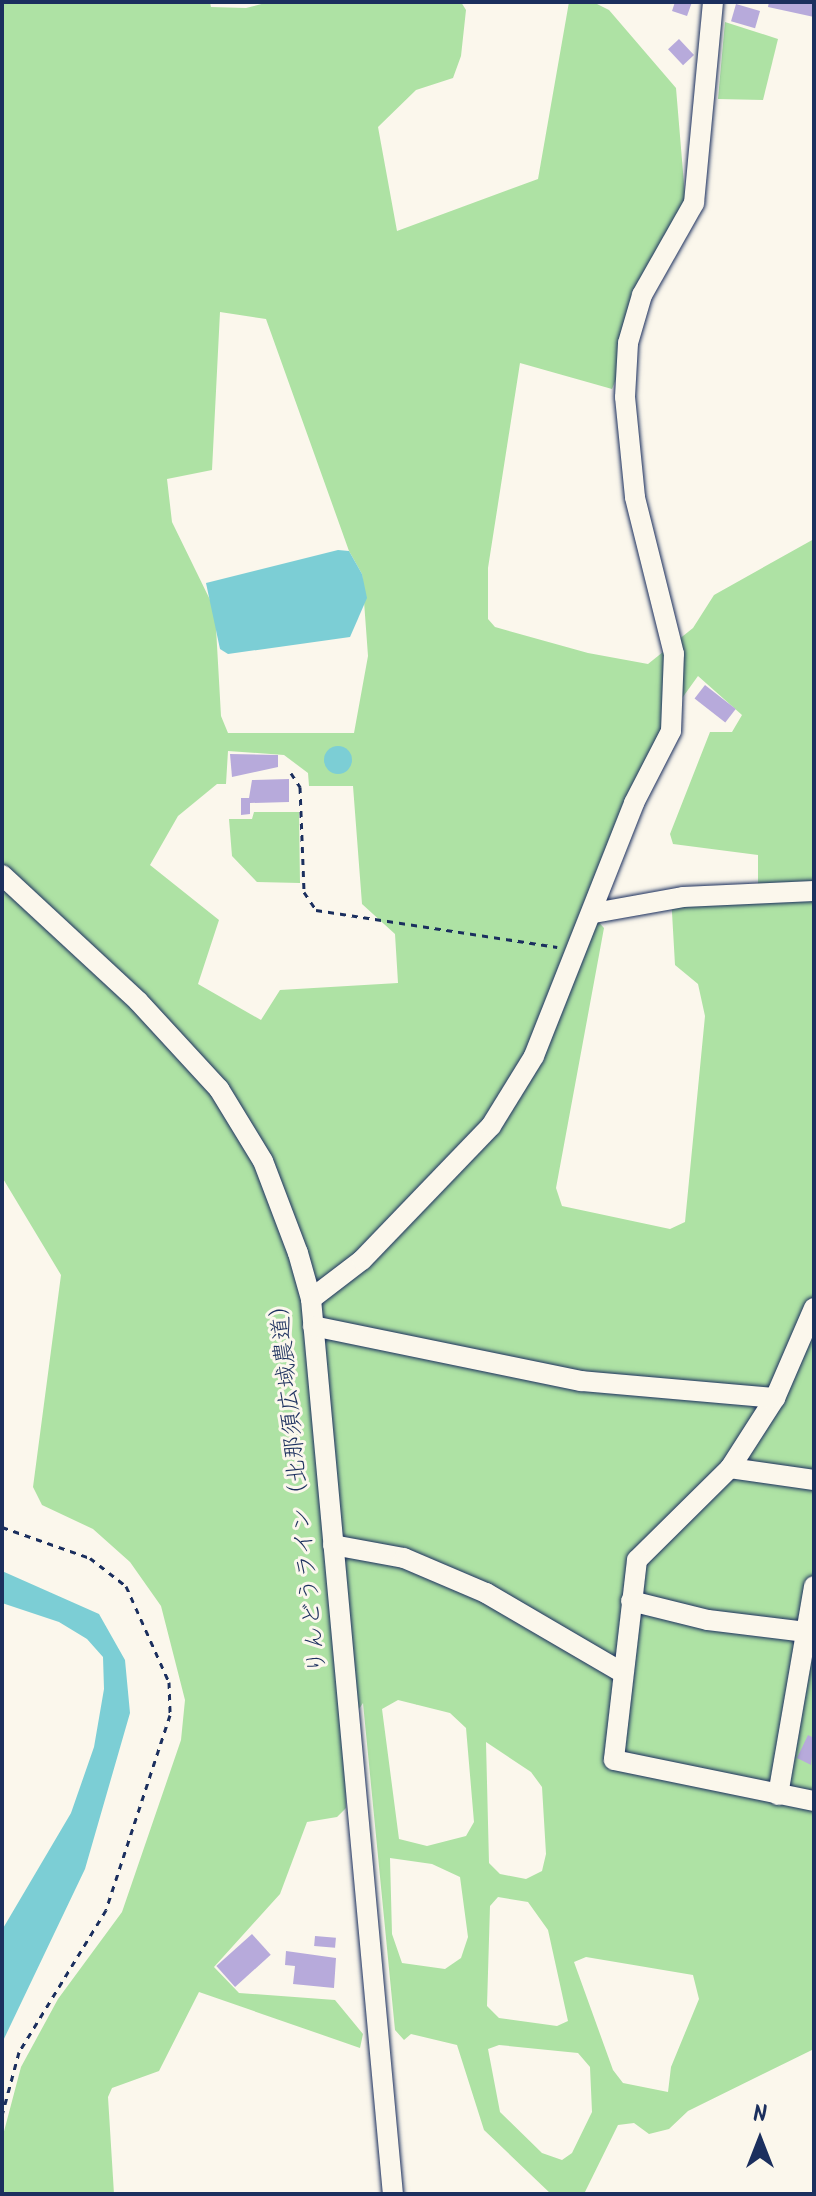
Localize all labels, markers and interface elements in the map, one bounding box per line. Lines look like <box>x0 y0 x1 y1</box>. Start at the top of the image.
street label: りんどうライン（北那須広域農道） <box>265 1291 333 1675</box>
text: N <box>753 2098 767 2133</box>
north arrow <box>720 2100 800 2180</box>

